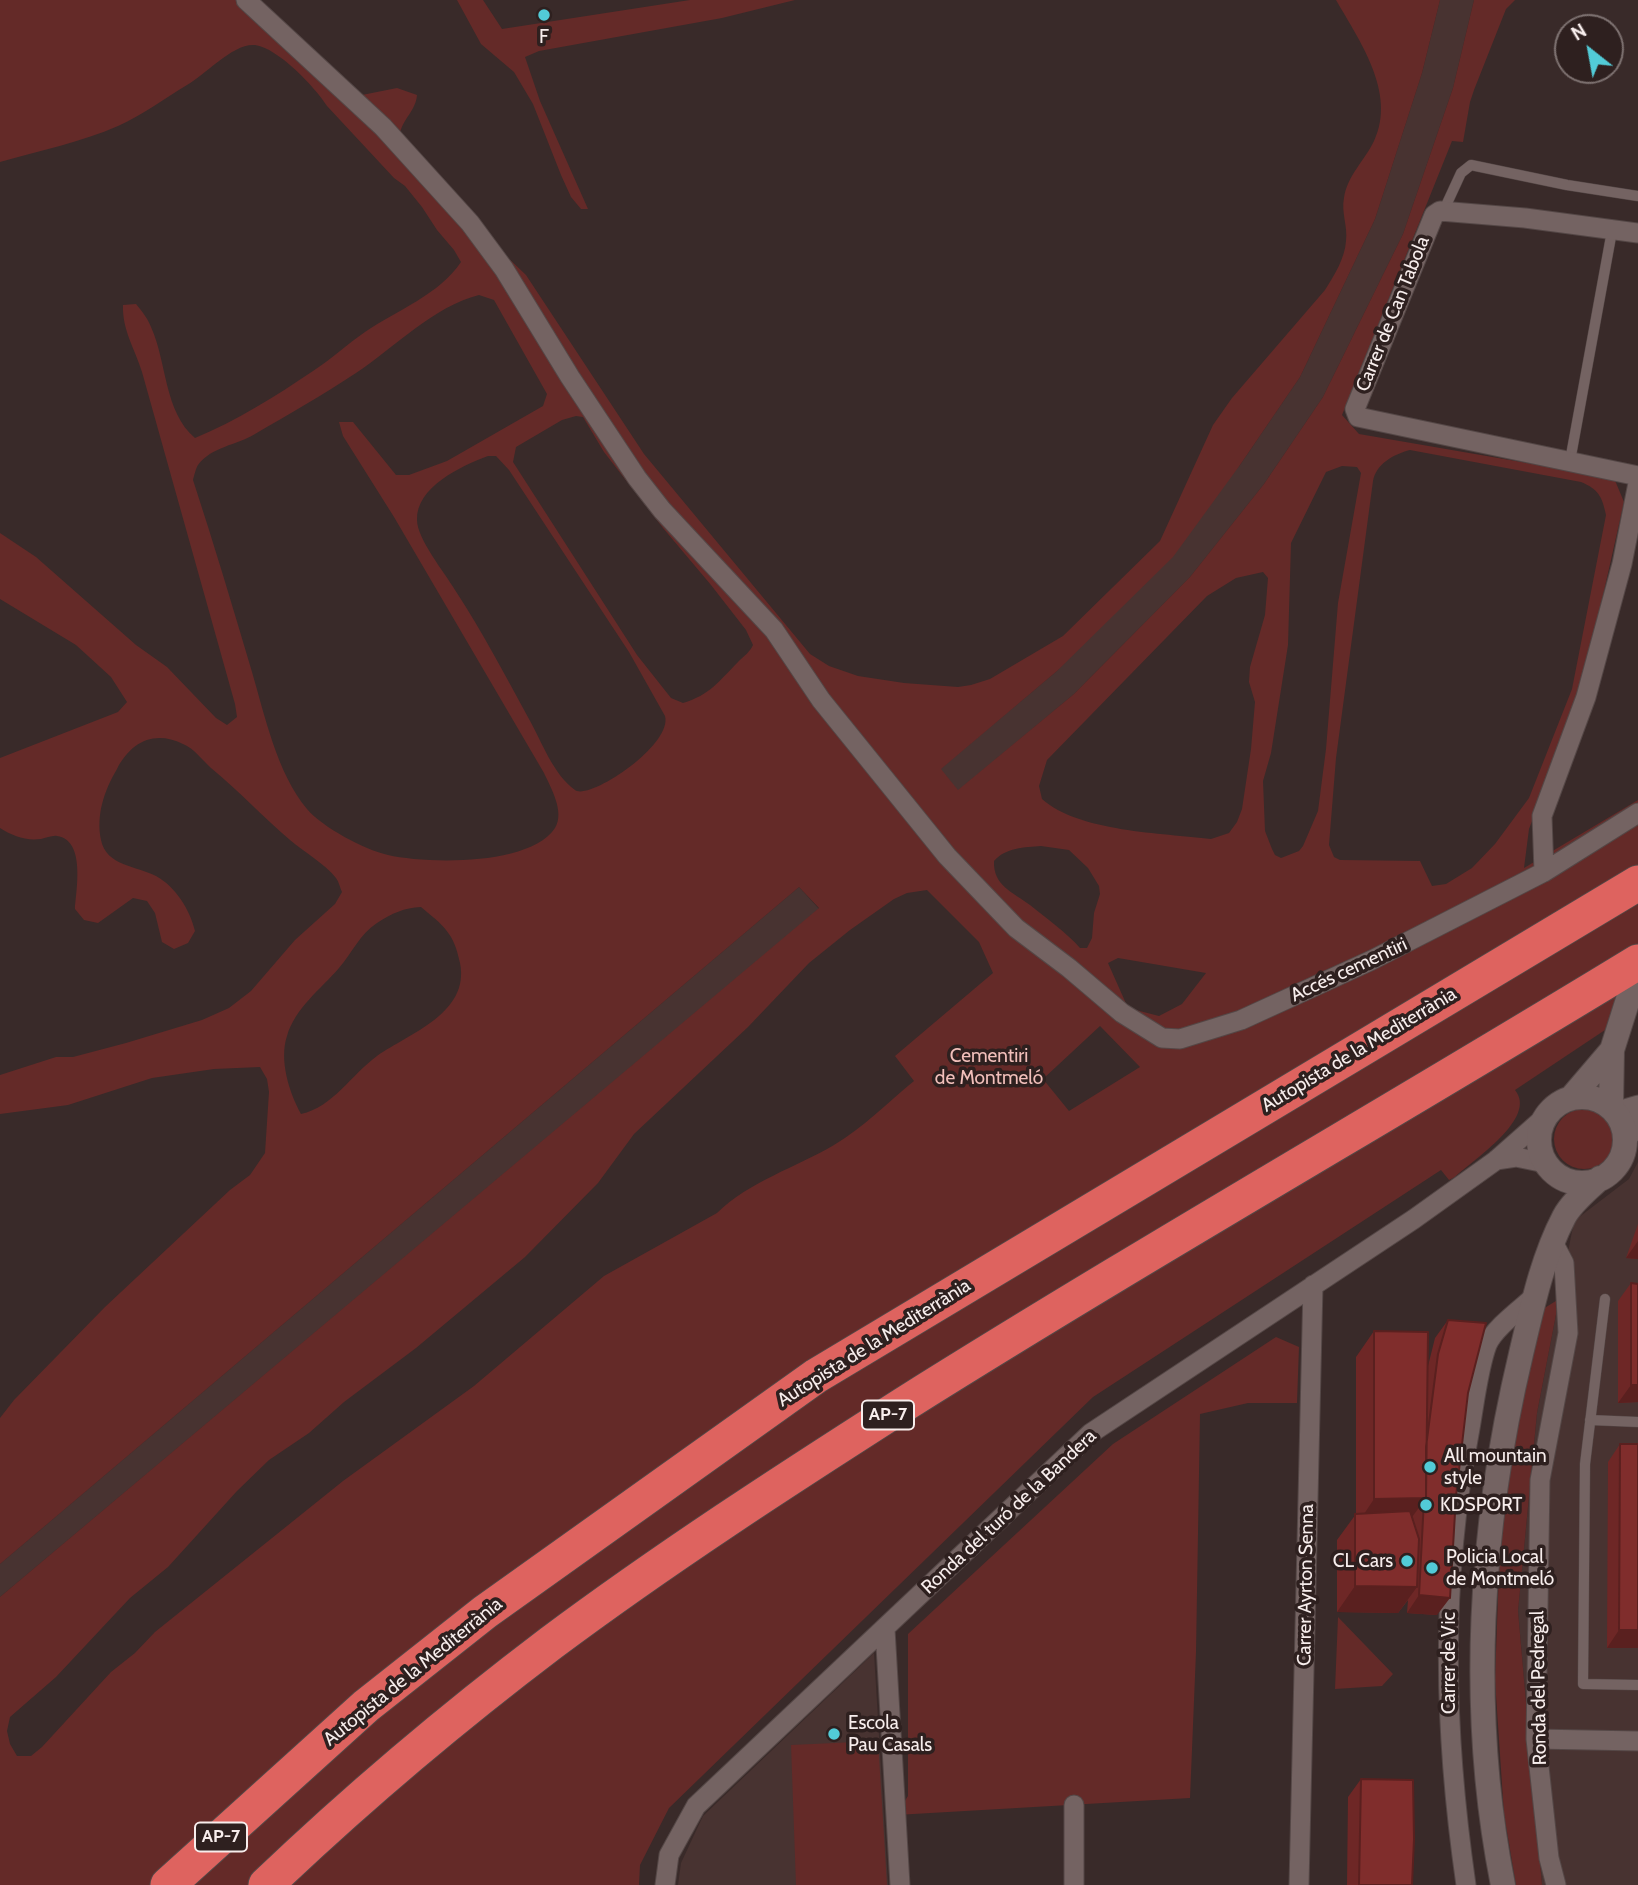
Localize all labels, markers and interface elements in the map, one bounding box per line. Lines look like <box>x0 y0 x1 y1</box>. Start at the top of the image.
marker: F <box>536 7 552 23</box>
north arrow <box>1554 14 1624 84</box>
text: N <box>1567 19 1591 46</box>
place label: F <box>539 26 549 48</box>
street label: Carrer de Can Tabola <box>1351 233 1435 395</box>
street label: Accés cementiri <box>1287 933 1411 1007</box>
street label: Autopista de la Mediterrània <box>1257 983 1461 1117</box>
park label: Cementiri de Montmeló <box>935 1045 1043 1089</box>
street label: Autopista de la Mediterrània <box>773 1274 975 1412</box>
road number: AP-7 <box>862 1400 914 1430</box>
street label: Ronda del turó de la Bandera <box>917 1425 1101 1599</box>
place label: All mountain style <box>1444 1445 1547 1489</box>
marker: All mountain style <box>1422 1459 1438 1475</box>
place label: KDSPORT <box>1440 1494 1522 1516</box>
marker: KDSPORT <box>1418 1497 1434 1513</box>
street label: Carrer Ayrton Senna <box>1293 1504 1319 1666</box>
place label: Policia Local de Montmeló <box>1446 1546 1554 1590</box>
place label: CL Cars <box>1333 1550 1393 1572</box>
marker: CL Cars <box>1399 1553 1415 1569</box>
marker: Policia Local de Montmeló <box>1424 1560 1440 1576</box>
street label: Autopista de la Mediterrània <box>319 1593 507 1751</box>
street label: Ronda del Pedregal <box>1526 1611 1552 1765</box>
street label: Carrer de Vic <box>1438 1612 1460 1714</box>
place label: Escola Pau Casals <box>848 1712 932 1756</box>
marker: Escola Pau Casals <box>826 1726 842 1742</box>
road number: AP-7 <box>195 1823 247 1852</box>

